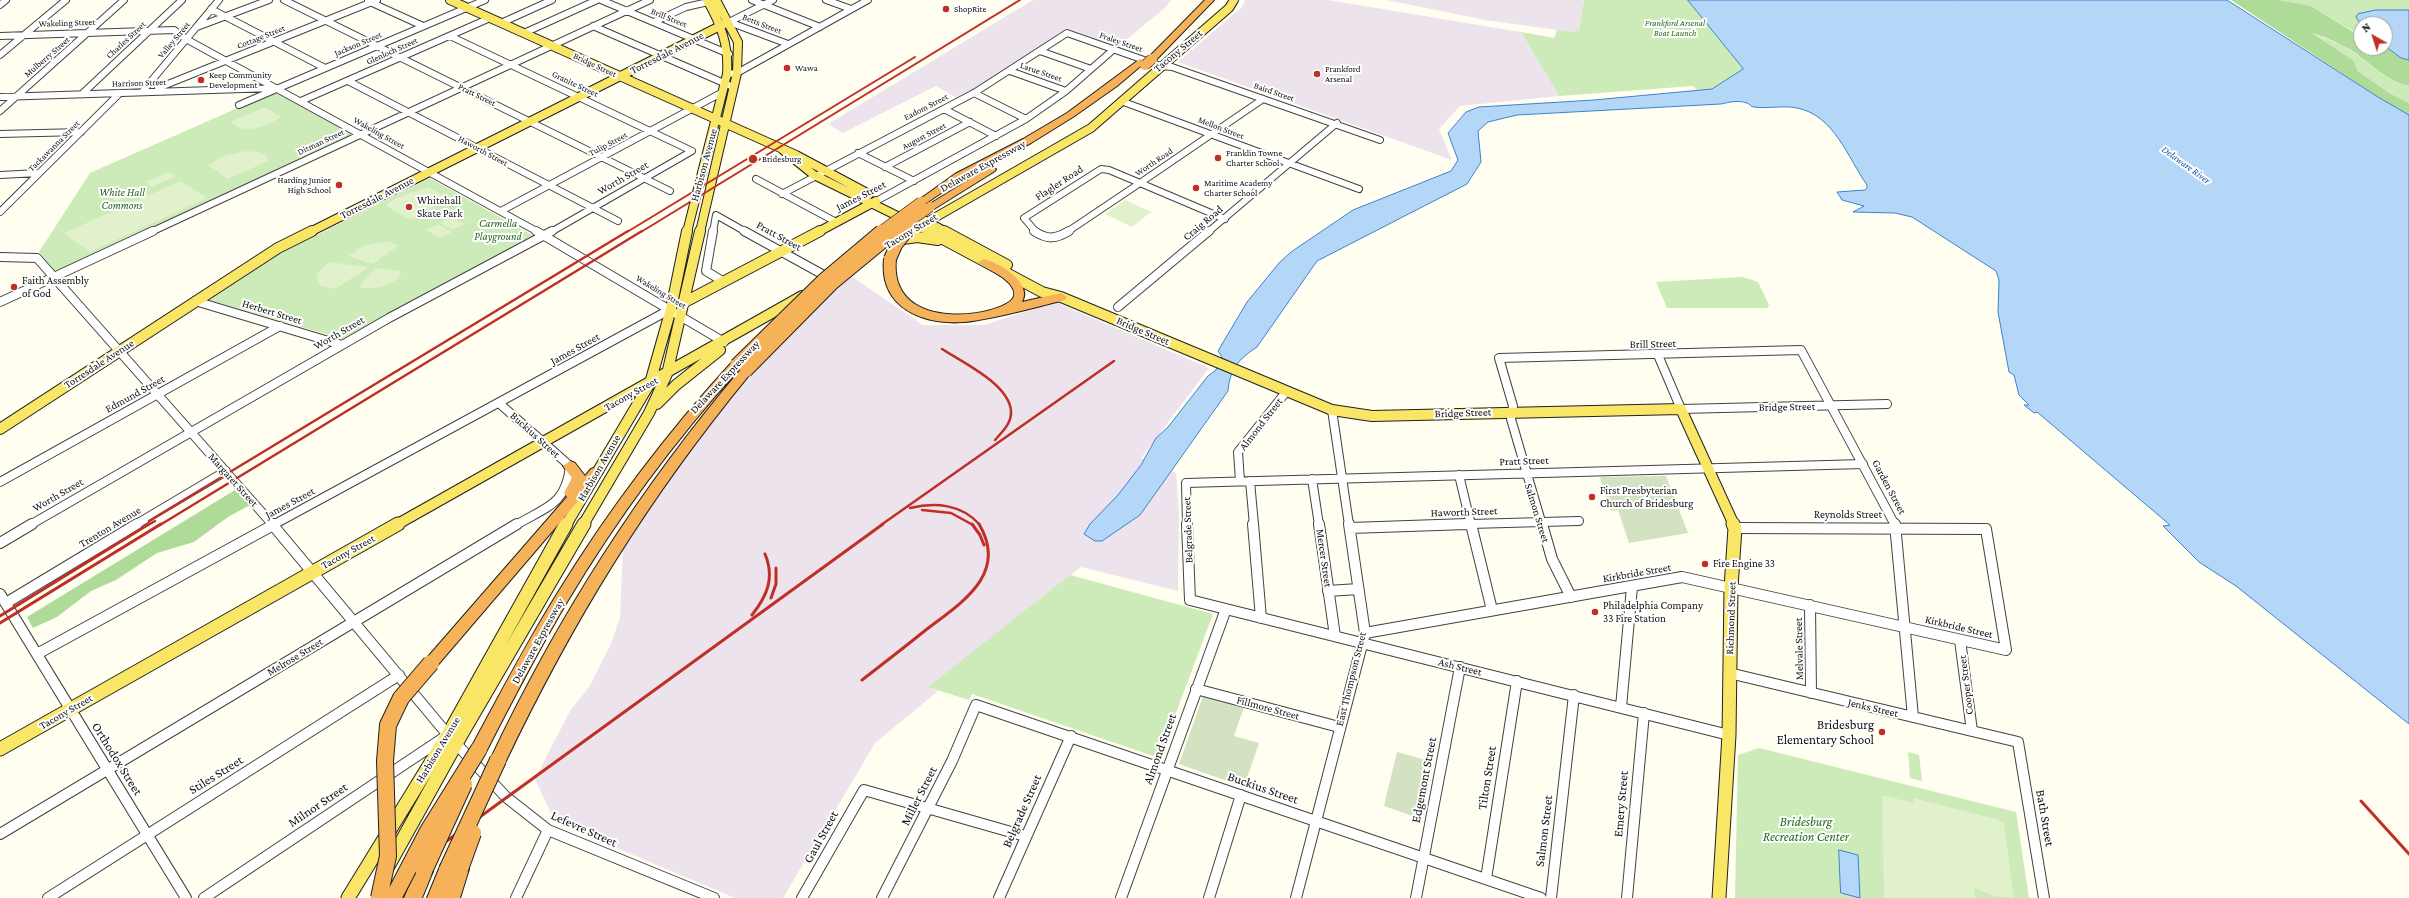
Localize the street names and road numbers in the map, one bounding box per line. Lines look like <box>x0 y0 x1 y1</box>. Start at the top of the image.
street label: Brill Street <box>649 6 689 30</box>
street label: Betts Street <box>741 12 783 36</box>
street label: Wakeling Street <box>38 17 96 29</box>
street label: Charles Street <box>104 19 148 61</box>
street label: Valley Street <box>156 19 192 61</box>
street label: Cottage Street <box>235 22 287 52</box>
street label: Tacony Street <box>1151 27 1205 75</box>
street label: Jackson Street <box>333 29 383 59</box>
street label: Torresdale Avenue <box>628 29 706 77</box>
street label: Fraley Street <box>1098 30 1144 54</box>
street label: Mulberry Street <box>22 34 72 80</box>
street label: Glenloch Street <box>365 35 419 67</box>
street label: Bridge Street <box>572 50 618 80</box>
street label: Larue Street <box>1019 60 1063 84</box>
street label: Granite Street <box>550 69 600 99</box>
street label: Harrison Street <box>112 77 166 89</box>
street label: Baird Street <box>1252 80 1296 104</box>
street label: Pratt Street <box>456 81 498 109</box>
street label: Eadom Street <box>902 91 950 123</box>
street label: Wakeling Street <box>352 114 406 152</box>
street label: Mellon Street <box>1197 114 1245 142</box>
street label: Tackawanna Street <box>26 118 82 174</box>
street label: August Street <box>900 120 948 152</box>
street label: Ditman Street <box>296 126 346 158</box>
street label: Harbison Avenue <box>688 127 720 203</box>
street label: Tulip Street <box>587 129 629 159</box>
street label: Haworth Street <box>456 133 510 169</box>
street label: Delaware Expressway <box>938 137 1028 195</box>
street label: Worth Road <box>1133 145 1175 179</box>
street label: Worth Street <box>595 158 651 198</box>
street label: Flagler Road <box>1032 163 1086 203</box>
street label: Torresdale Avenue <box>338 174 416 222</box>
street label: James Street <box>834 178 888 214</box>
street label: Craig Road <box>1180 203 1226 243</box>
street label: Tacony Street <box>882 210 940 252</box>
street label: Pratt Street <box>754 218 804 254</box>
street label: Wakeling Street <box>634 273 688 311</box>
street label: Herbert Street <box>241 297 303 327</box>
street label: Worth Street <box>311 313 367 353</box>
street label: Bridge Street <box>1114 314 1172 348</box>
street label: James Street <box>548 330 602 368</box>
street label: Torresdale Avenue <box>62 336 136 392</box>
street label: Brill Street <box>1630 337 1676 351</box>
street label: Delaware Expressway <box>688 338 762 416</box>
street label: Edmund Street <box>103 372 167 416</box>
street label: Tacony Street <box>602 374 660 414</box>
street label: Almond Street <box>1236 395 1286 453</box>
street label: Bridge Street <box>1759 400 1815 414</box>
street label: Bridge Street <box>1435 405 1491 421</box>
street label: Buckius Street <box>507 409 563 461</box>
street label: Harbison Avenue <box>575 432 623 504</box>
street label: Margaret Street <box>205 450 261 510</box>
street label: Pratt Street <box>1499 454 1549 468</box>
street label: Garden Street <box>1869 457 1909 517</box>
street label: Worth Street <box>30 475 86 515</box>
street label: Salmon Street <box>1522 482 1552 544</box>
street label: James Street <box>263 484 317 522</box>
street label: Belgrade Street <box>1180 497 1196 563</box>
street label: Trenton Avenue <box>77 503 143 551</box>
street label: Haworth Street <box>1430 504 1498 520</box>
street label: Reynolds Street <box>1814 508 1882 522</box>
street label: Mercer Street <box>1313 528 1335 588</box>
street label: Tacony Street <box>319 532 377 572</box>
street label: Kirkbride Street <box>1602 561 1672 585</box>
street label: Richmond Street <box>1723 581 1739 655</box>
street label: Delaware Expressway <box>509 596 567 686</box>
street label: Kirkbride Street <box>1924 613 1994 641</box>
street label: Melvale Street <box>1792 618 1806 680</box>
street label: East Thompson Street <box>1333 631 1369 727</box>
street label: Melrose Street <box>265 635 325 679</box>
street label: Ash Street <box>1437 655 1483 679</box>
street label: Cooper Street <box>1956 655 1976 715</box>
street label: Tacony Street <box>37 691 95 733</box>
street label: Fillmore Street <box>1235 693 1301 723</box>
street label: Jenks Street <box>1846 696 1900 720</box>
street label: Almond Street <box>1140 711 1180 787</box>
street label: Harbison Avenue <box>413 715 463 785</box>
street label: Orthodox Street <box>88 720 146 798</box>
street label: Edgemont Street <box>1408 736 1440 824</box>
street label: Tilton Street <box>1474 745 1500 811</box>
street label: Stiles Street <box>186 752 246 798</box>
street label: Miller Street <box>897 764 941 828</box>
street label: Buckius Street <box>1226 769 1300 807</box>
street label: Emery Street <box>1610 770 1632 838</box>
street label: Belgrade Street <box>999 772 1045 850</box>
street label: Milnor Street <box>285 779 351 831</box>
street label: Bath Street <box>2032 788 2058 848</box>
street label: Salmon Street <box>1532 794 1556 868</box>
street label: Lefevre Street <box>549 808 619 850</box>
street label: Gaul Street <box>800 808 842 866</box>

